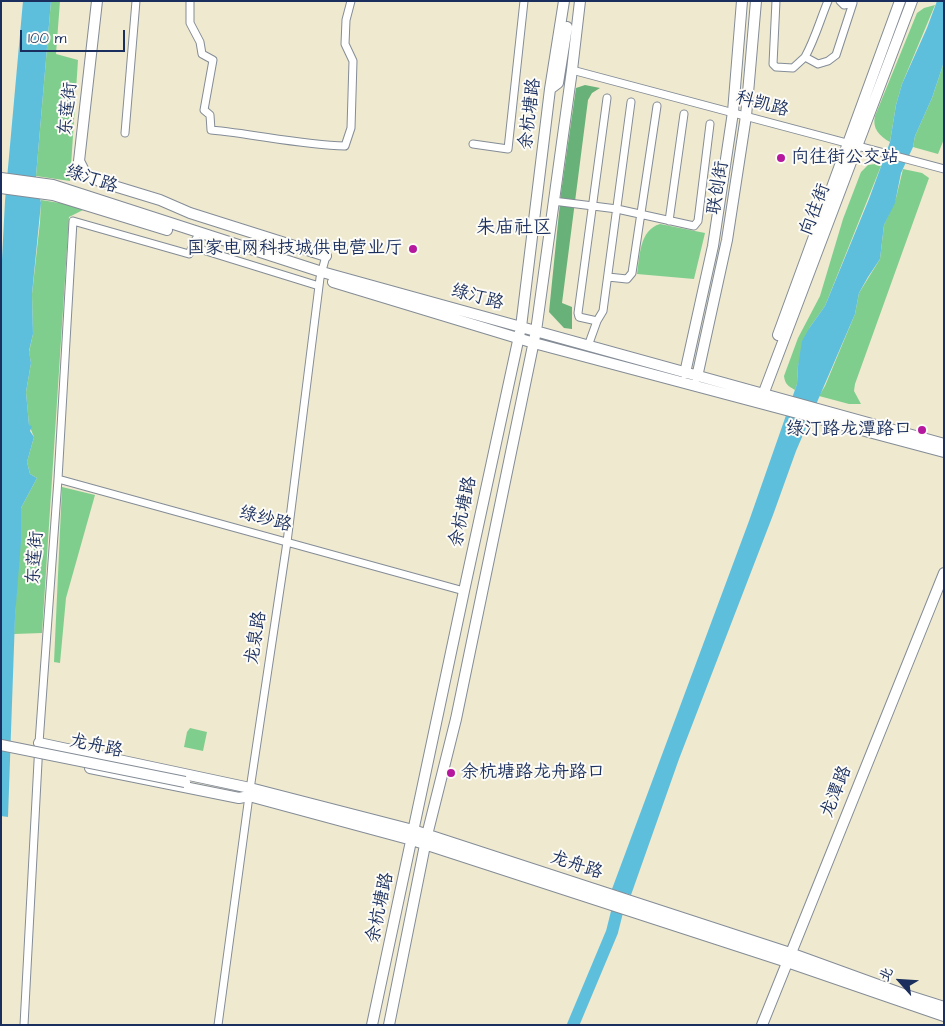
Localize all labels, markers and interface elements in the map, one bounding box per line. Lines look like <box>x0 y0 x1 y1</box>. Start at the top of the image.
scale bar <box>22 20 128 52</box>
text: 100 m <box>28 28 67 49</box>
street label: 余杭塘路 <box>516 77 546 151</box>
street label: 东莲街 <box>55 81 83 137</box>
street label: 科凯路 <box>733 88 791 122</box>
place label: 向往街公交站 <box>791 147 899 169</box>
marker: 向往街公交站 <box>775 152 787 164</box>
street label: 联创街 <box>704 160 734 216</box>
street label: 绿汀路 <box>62 161 120 199</box>
street label: 向往街 <box>796 181 836 239</box>
district label: 朱庙社区 <box>476 218 552 240</box>
place label: 国家电网科技城供电营业厅 <box>187 238 403 260</box>
marker: 国家电网科技城供电营业厅 <box>407 243 419 255</box>
street label: 绿汀路 <box>448 281 506 315</box>
place label: 绿汀路龙潭路口 <box>786 419 912 441</box>
marker: 绿汀路龙潭路口 <box>916 424 928 436</box>
street label: 余杭塘路 <box>446 475 482 549</box>
street label: 绿纱路 <box>236 503 294 537</box>
street label: 东莲街 <box>23 530 49 586</box>
street label: 龙泉路 <box>242 610 272 666</box>
street label: 龙舟路 <box>67 731 125 763</box>
place label: 余杭塘路龙舟路口 <box>461 762 605 784</box>
street label: 龙潭路 <box>817 763 857 821</box>
marker: 余杭塘路龙舟路口 <box>445 767 457 779</box>
street label: 龙舟路 <box>547 847 605 885</box>
street label: 余杭塘路 <box>363 871 399 945</box>
north arrow <box>875 956 925 1006</box>
text: 北 <box>874 964 899 985</box>

